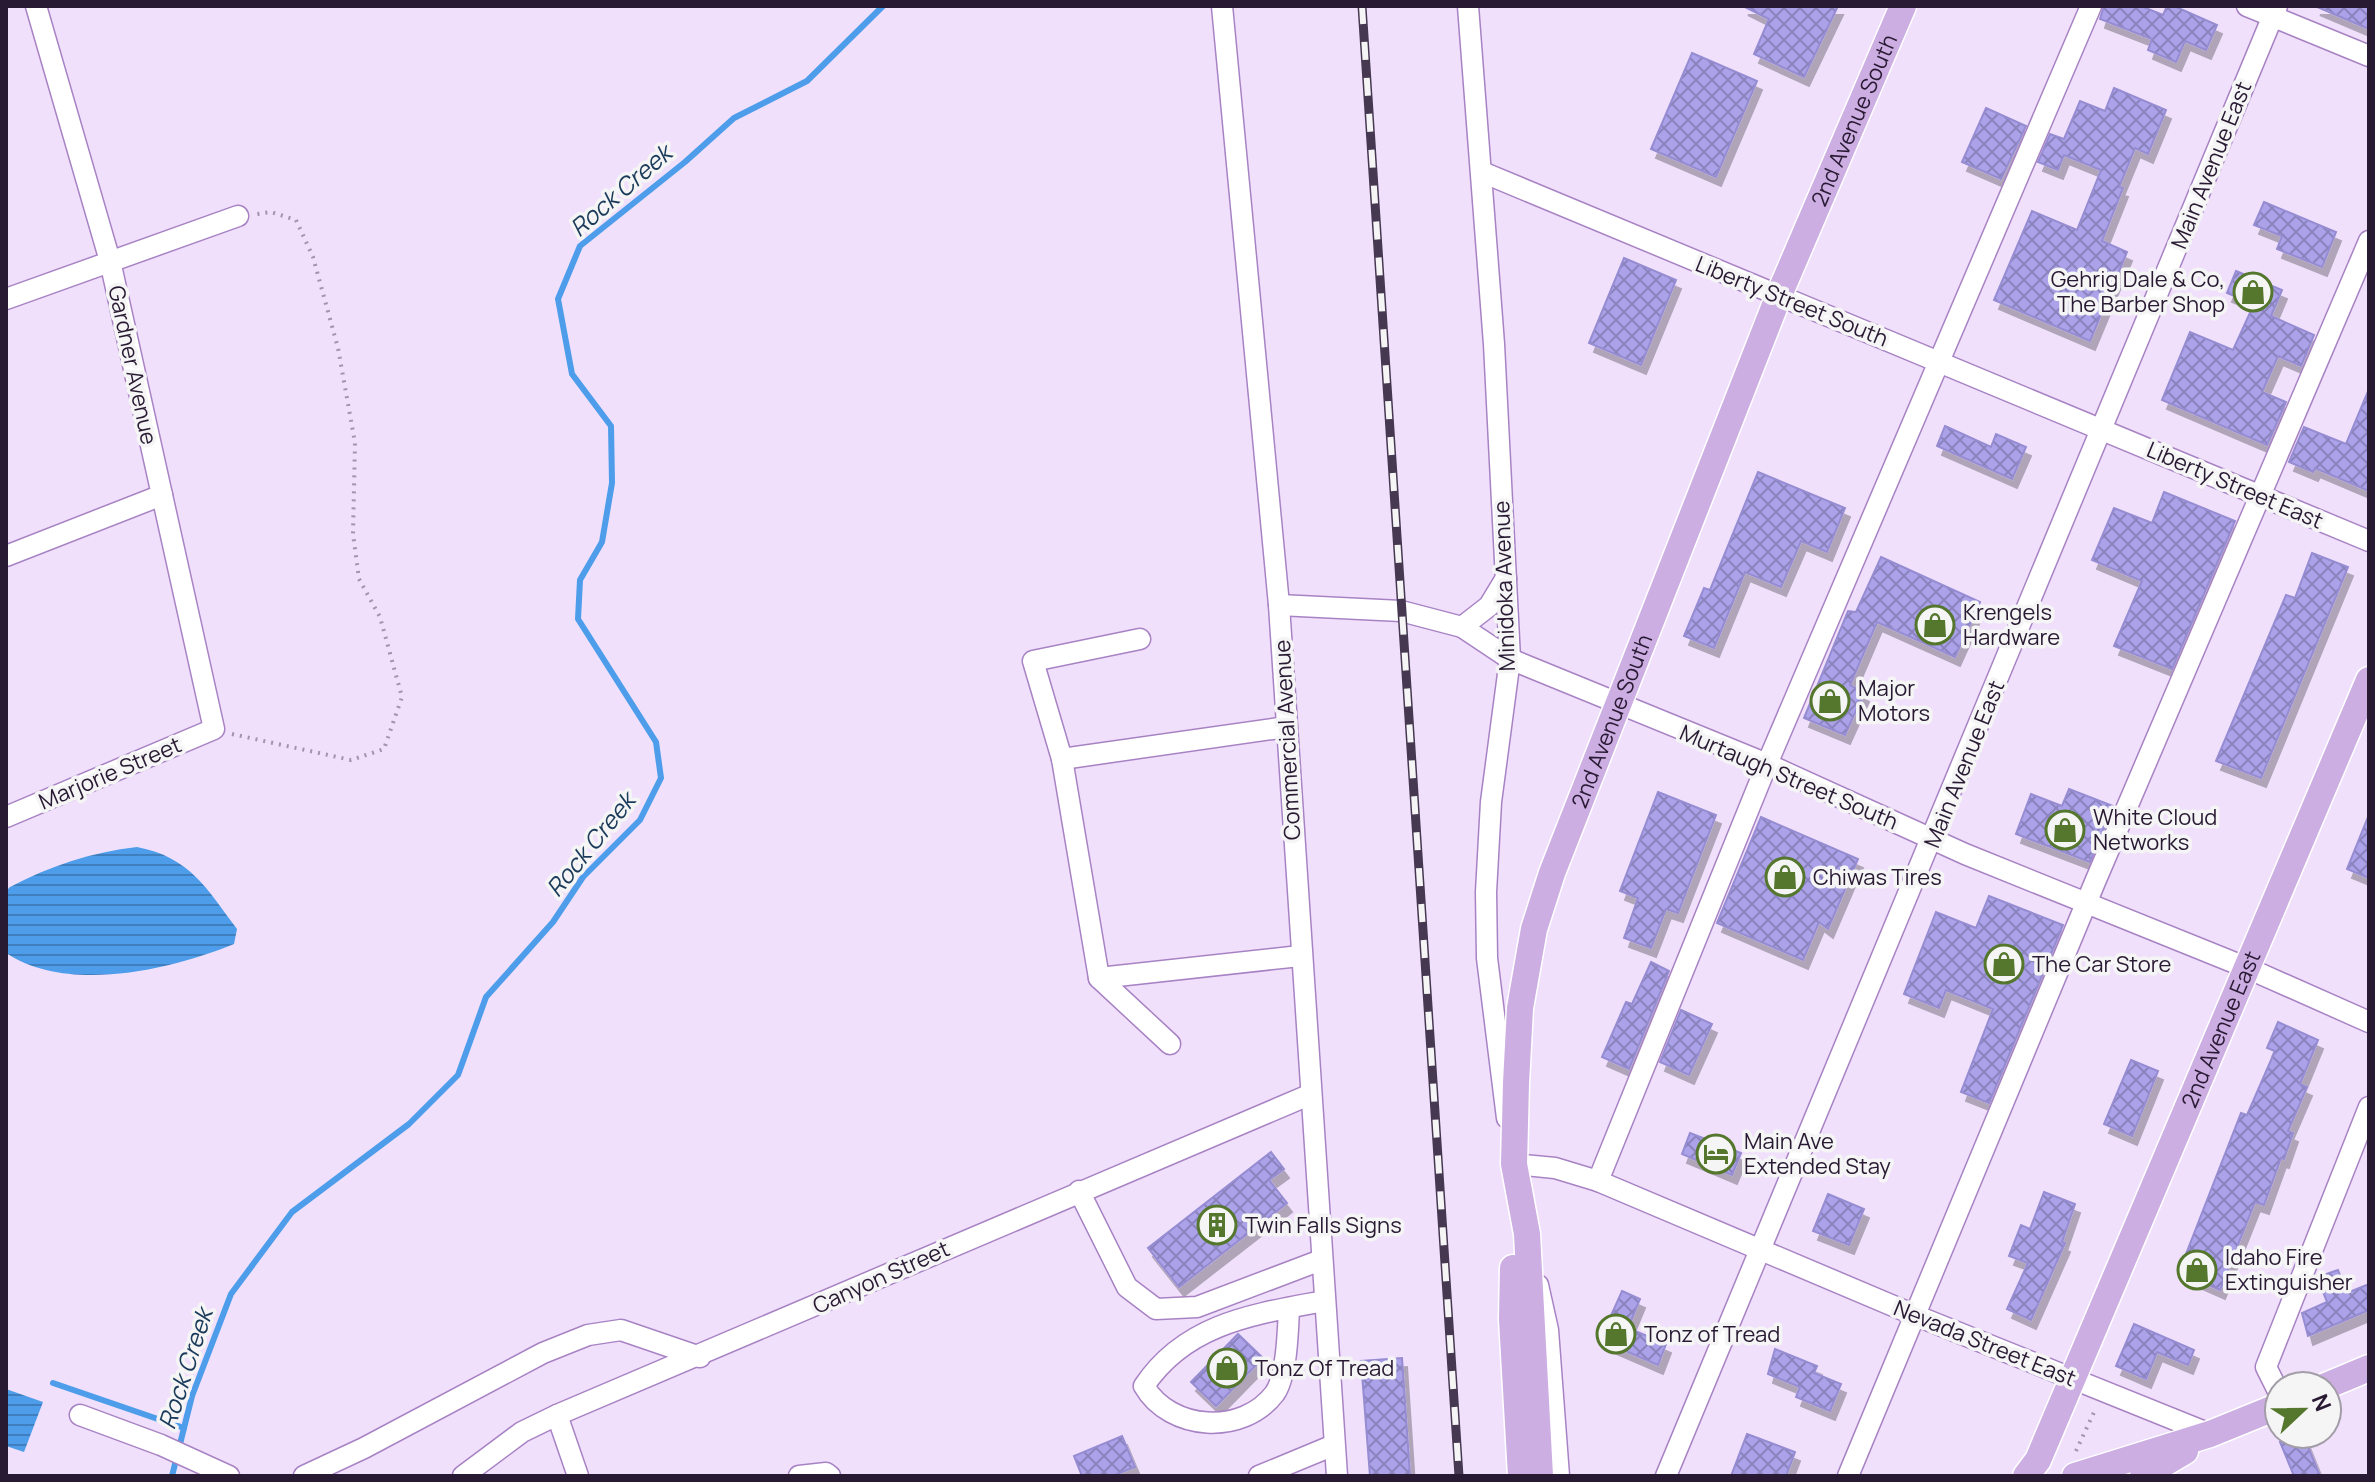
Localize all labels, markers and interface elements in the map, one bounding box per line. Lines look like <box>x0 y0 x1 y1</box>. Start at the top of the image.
street label: 2nd Avenue South <box>1804 30 1904 211</box>
street label: Main Avenue East <box>2164 77 2258 253</box>
water label: Rock Creek <box>562 134 680 243</box>
street label: Liberty Street South <box>1691 249 1893 353</box>
place label: Gehrig Dale & Co, The Barber Shop <box>2051 264 2225 319</box>
shop icon: Gehrig Dale & Co, The Barber Shop <box>2232 271 2274 313</box>
street label: Gardner Avenue <box>101 283 165 447</box>
street label: Liberty Street East <box>2142 434 2328 536</box>
street label: Minidoka Avenue <box>1486 500 1522 672</box>
place label: Krengels Hardware <box>1963 597 2060 652</box>
shop icon: Krengels Hardware <box>1914 604 1956 646</box>
street label: 2nd Avenue South <box>1564 630 1659 812</box>
street label: Commercial Avenue <box>1267 639 1307 841</box>
place label: Major Motors <box>1858 673 1930 728</box>
street label: Main Avenue East <box>1917 676 2011 852</box>
shop icon: Major Motors <box>1809 680 1851 722</box>
street label: Murtaugh Street South <box>1675 717 1903 837</box>
street label: Marjorie Street <box>34 729 186 817</box>
water label: Rock Creek <box>538 783 644 903</box>
place label: White Cloud Networks <box>2093 802 2217 857</box>
shop icon: White Cloud Networks <box>2044 809 2086 851</box>
shop icon: Chiwas Tires <box>1764 856 1806 898</box>
place label: Chiwas Tires <box>1813 862 1942 892</box>
shop icon: The Car Store <box>1983 943 2025 985</box>
street label: 2nd Avenue East <box>2174 946 2267 1112</box>
place label: The Car Store <box>2032 949 2171 979</box>
place label: Main Ave Extended Stay <box>1744 1126 1891 1181</box>
hotel icon: Main Ave Extended Stay <box>1695 1133 1737 1175</box>
building icon: Twin Falls Signs <box>1196 1204 1238 1246</box>
place label: Twin Falls Signs <box>1245 1210 1402 1240</box>
street label: Canyon Street <box>808 1233 954 1321</box>
place label: Idaho Fire Extinguisher <box>2225 1242 2353 1297</box>
shop icon: Idaho Fire Extinguisher <box>2176 1249 2218 1291</box>
street label: Nevada Street East <box>1889 1293 2081 1393</box>
water label: Rock Creek <box>150 1301 221 1433</box>
shop icon: Tonz of Tread <box>1595 1313 1637 1355</box>
place label: Tonz of Tread <box>1644 1319 1780 1349</box>
shop icon: Tonz Of Tread <box>1206 1347 1248 1389</box>
place label: Tonz Of Tread <box>1255 1353 1394 1383</box>
north arrow <box>2263 1370 2343 1450</box>
text: N <box>2305 1390 2338 1415</box>

